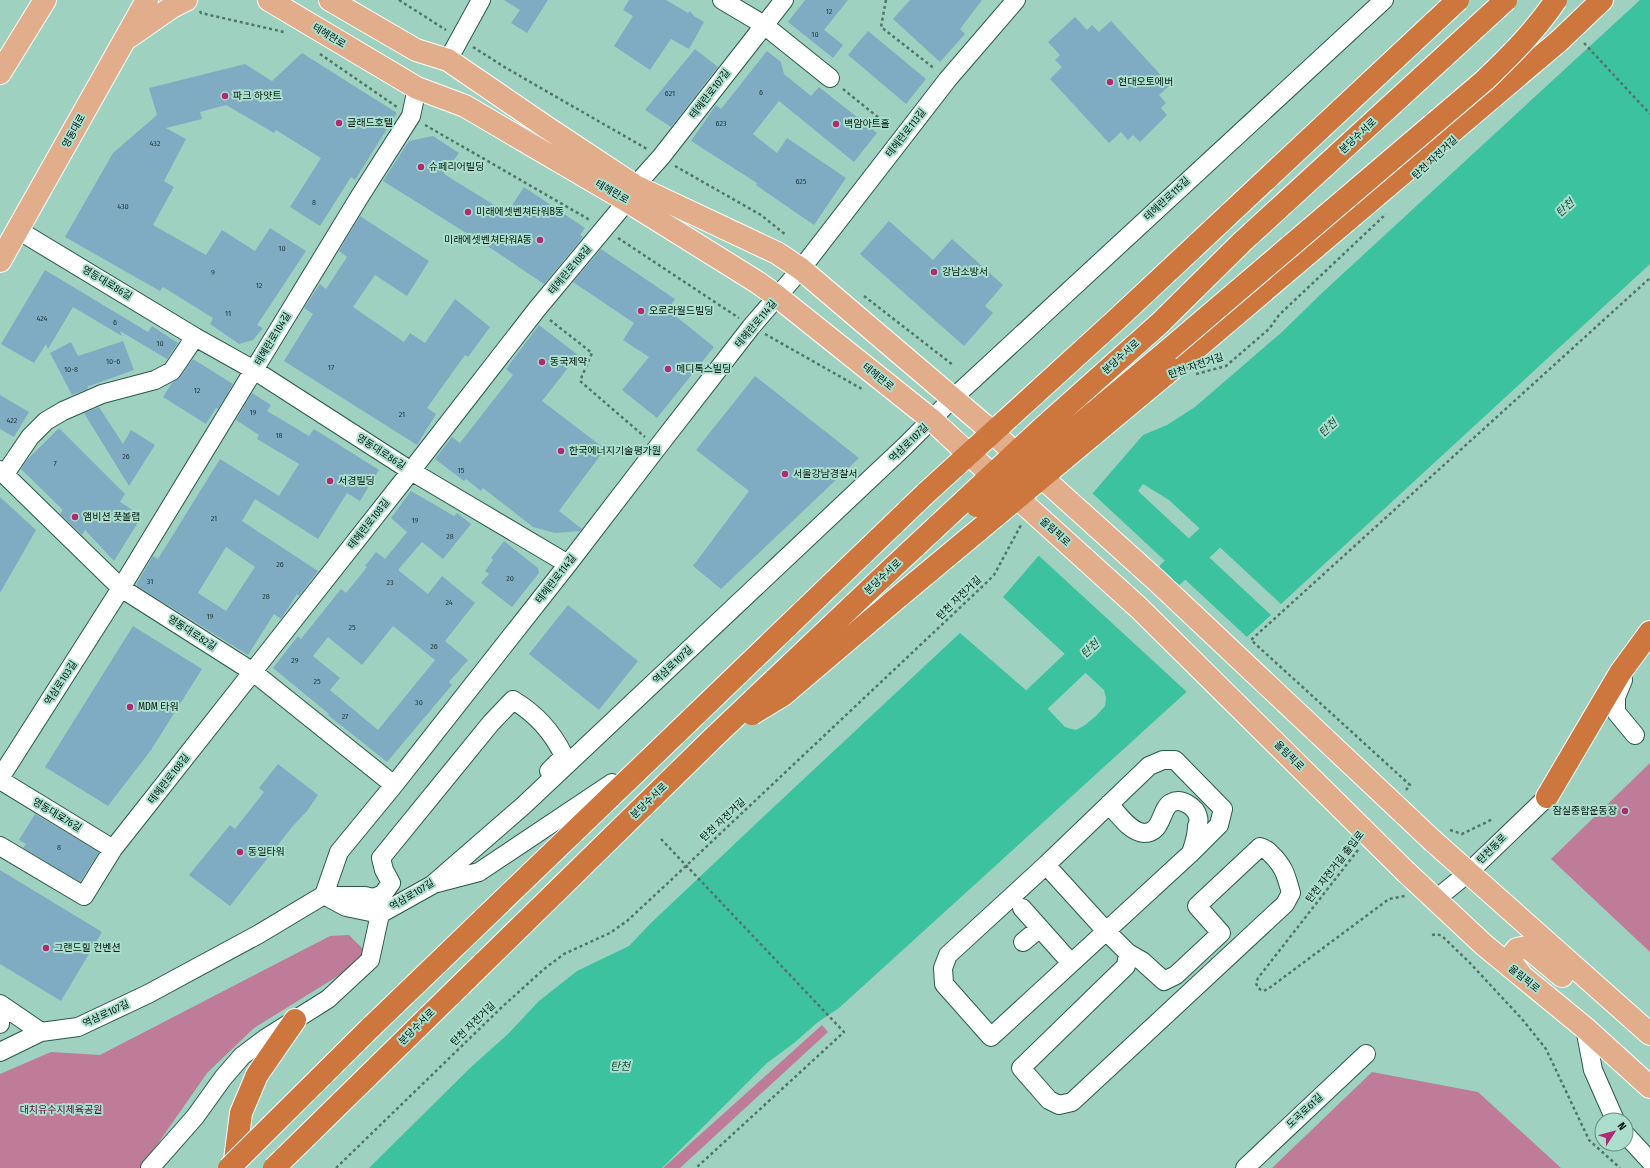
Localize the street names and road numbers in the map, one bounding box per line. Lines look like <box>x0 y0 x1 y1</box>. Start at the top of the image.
street label: 테헤란로 <box>310 21 348 51</box>
street label: 테헤란로107길 <box>687 67 733 121</box>
street label: 테헤란로113길 <box>883 106 929 160</box>
street label: 영동대로 <box>60 112 88 150</box>
street label: 분당수서로 <box>1337 116 1379 156</box>
street label: 탄천 자전거길 <box>1410 134 1460 182</box>
street label: 테헤란로115길 <box>1142 175 1192 223</box>
street label: 테헤란로 <box>593 178 631 206</box>
street label: 테헤란로108길 <box>546 243 594 297</box>
street label: 영동대로86길 <box>80 263 134 303</box>
street label: 테헤란로114길 <box>733 298 779 350</box>
street label: 테헤란로104길 <box>252 310 294 368</box>
street label: 분당수서로 <box>1100 337 1142 377</box>
street label: 탄천 자전거길 <box>1167 351 1225 381</box>
street label: 테헤란로 <box>860 361 896 393</box>
street label: 역삼로107길 <box>887 421 931 465</box>
street label: 영동대로86길 <box>354 432 408 472</box>
street label: 테헤란로108길 <box>346 497 392 551</box>
street label: 올림픽로 <box>1037 515 1073 549</box>
street label: 테헤란로114길 <box>533 552 579 606</box>
street label: 분당수서로 <box>862 557 904 597</box>
street label: 탄천 자전거길 <box>934 574 984 622</box>
street label: 영동대로82길 <box>166 613 218 653</box>
street label: 역삼로107길 <box>651 644 695 686</box>
street label: 역삼로103길 <box>42 659 80 707</box>
street label: 올림픽로 <box>1272 739 1306 773</box>
street label: 테헤란로108길 <box>146 752 192 806</box>
street label: 분당수서로 <box>628 781 670 821</box>
street label: 영동대로76길 <box>30 796 84 834</box>
street label: 탄천 자전거길 <box>698 796 748 844</box>
street label: 탄천 자전거길 출입로 <box>1303 829 1367 905</box>
street label: 탄천동로 <box>1475 832 1509 866</box>
street label: 역삼로107길 <box>388 877 436 913</box>
street label: 올림픽로 <box>1506 963 1542 995</box>
street label: 역삼로107길 <box>81 998 131 1030</box>
street label: 탄천 자전거길 <box>448 1000 498 1048</box>
street label: 분당수서로 <box>396 1006 438 1048</box>
street label: 도곡로61길 <box>1284 1091 1326 1131</box>

